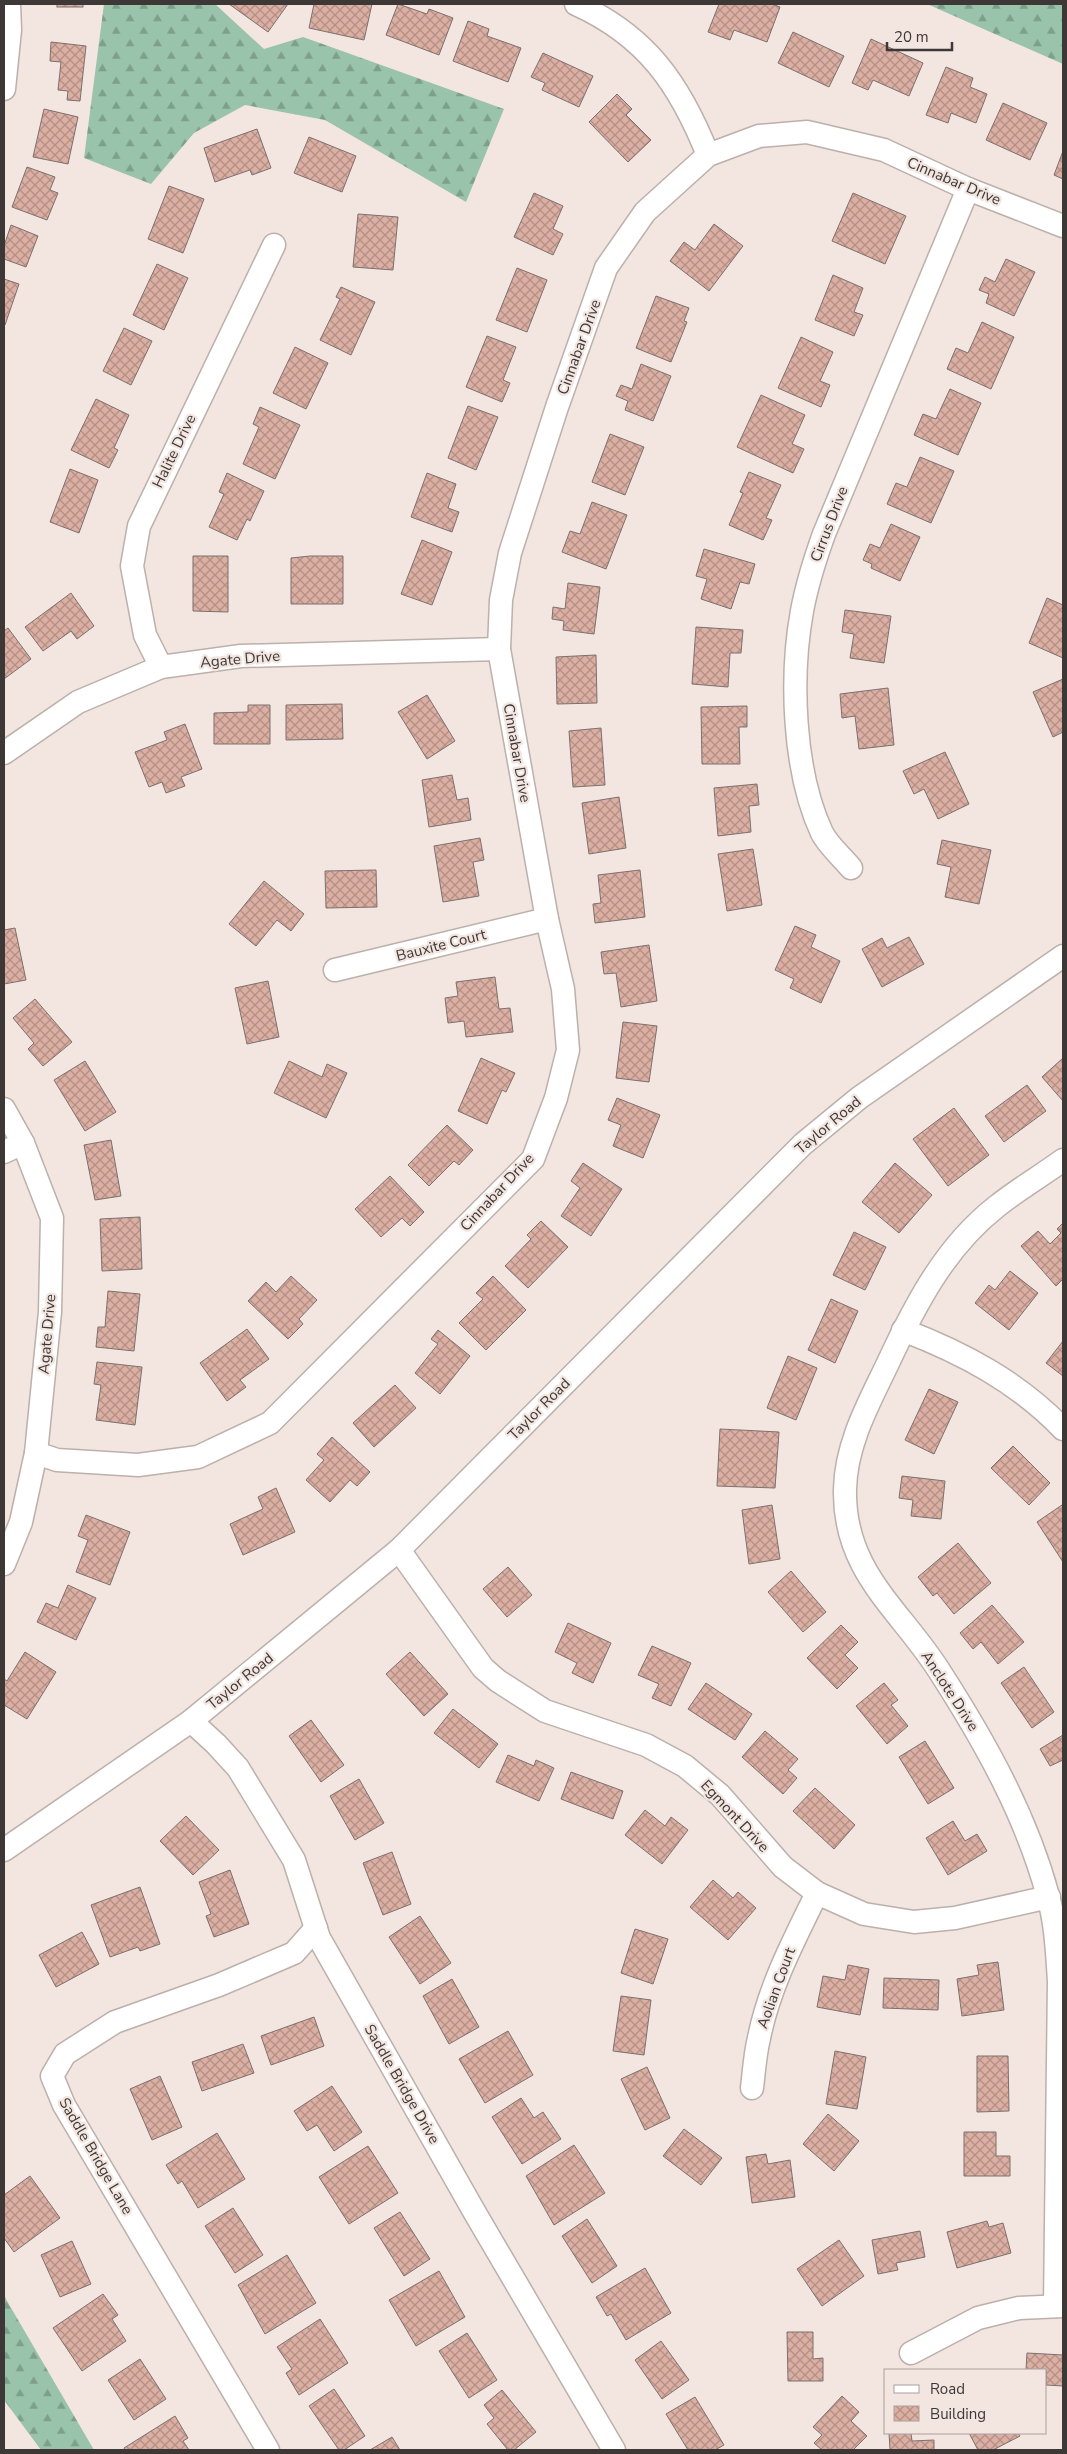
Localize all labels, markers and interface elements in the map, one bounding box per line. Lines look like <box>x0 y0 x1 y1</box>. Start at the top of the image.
scale bar <box>887 20 952 52</box>
text: 20 m <box>894 27 929 47</box>
street label: Cinnabar Drive <box>904 152 1004 210</box>
street label: Cinnabar Drive <box>552 297 606 397</box>
street label: Halite Drive <box>148 411 201 491</box>
street label: Cirrus Drive <box>805 483 853 565</box>
street label: Agate Drive <box>199 646 281 672</box>
street label: Cinnabar Drive <box>498 702 536 804</box>
street label: Bauxite Court <box>394 924 489 966</box>
street label: Taylor Road <box>791 1092 865 1158</box>
street label: Cinnabar Drive <box>456 1149 538 1235</box>
street label: Agate Drive <box>34 1293 60 1375</box>
street label: Taylor Road <box>504 1374 574 1444</box>
street label: Anclote Drive <box>917 1647 983 1735</box>
street label: Taylor Road <box>202 1648 278 1714</box>
street label: Egmont Drive <box>696 1776 774 1856</box>
street label: Aolian Court <box>752 1944 800 2031</box>
street label: Saddle Bridge Drive <box>360 2021 444 2147</box>
street label: Saddle Bridge Lane <box>54 2094 138 2218</box>
legend <box>884 2369 1047 2434</box>
text: Road <box>930 2379 965 2399</box>
text: Building <box>930 2404 986 2424</box>

